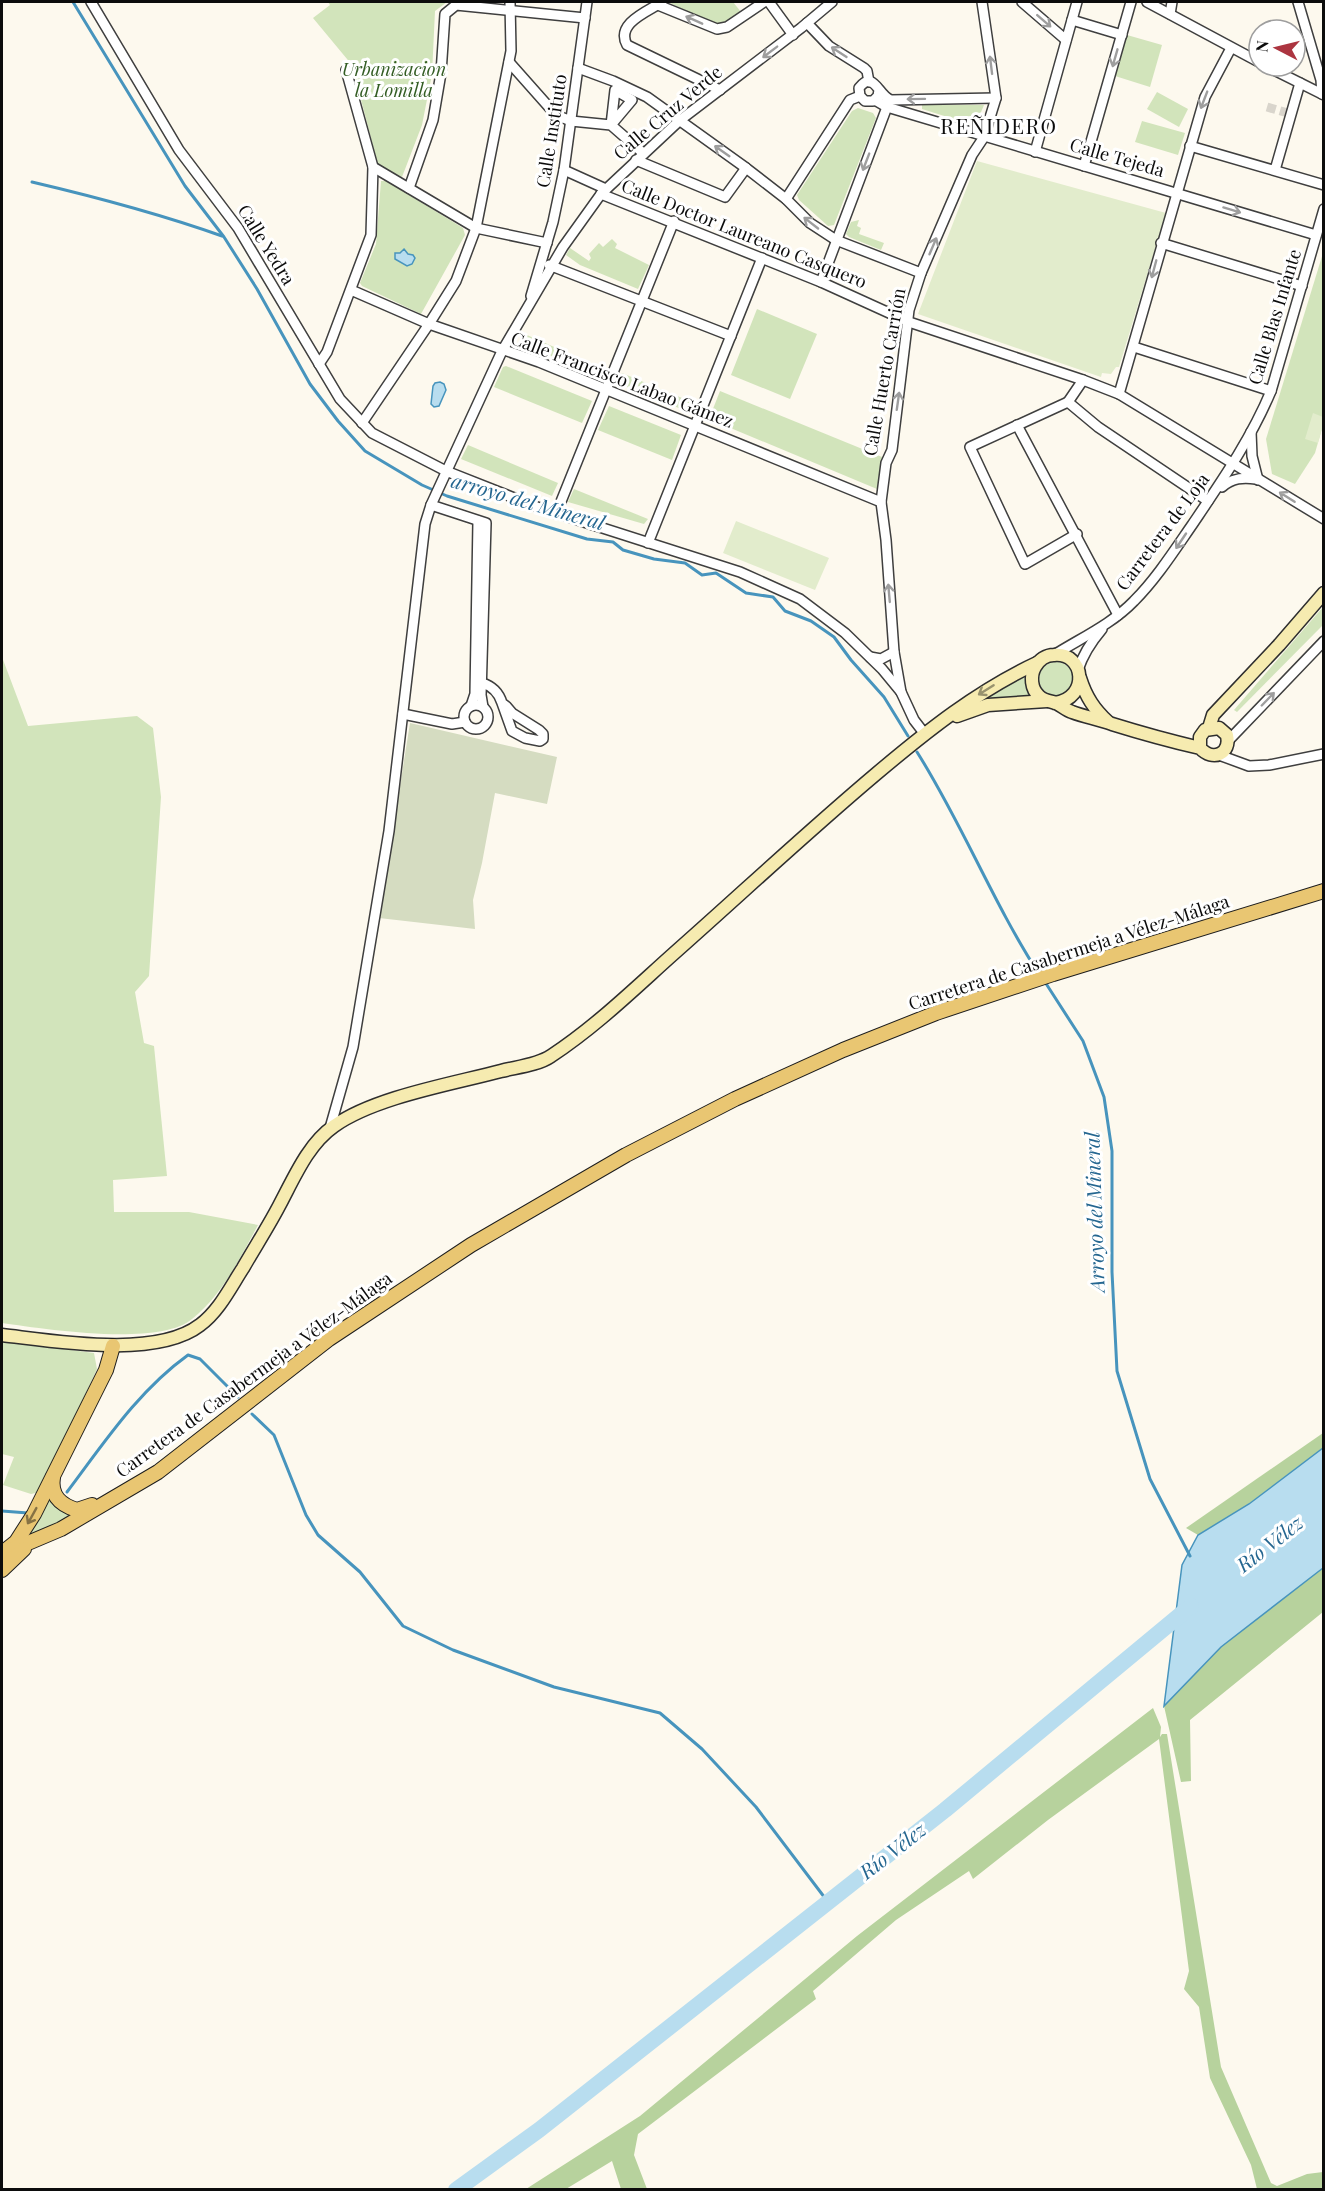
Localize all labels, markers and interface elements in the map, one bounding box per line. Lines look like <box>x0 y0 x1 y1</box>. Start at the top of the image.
one-way arrow <box>686 14 704 26</box>
one-way arrow <box>1036 14 1051 28</box>
north arrow <box>1247 18 1307 78</box>
text: N <box>1250 39 1273 53</box>
one-way arrow <box>763 45 779 58</box>
one-way arrow <box>831 46 848 59</box>
one-way arrow <box>1109 48 1120 67</box>
one-way arrow <box>986 56 997 76</box>
park label: Urbanizacion la Lomilla <box>342 57 446 102</box>
street label: Calle Cruz Verde <box>608 60 727 165</box>
street label: Calle Instituto <box>530 72 572 189</box>
one-way arrow <box>1198 90 1209 109</box>
one-way arrow <box>907 94 927 105</box>
district label: REÑIDERO <box>940 111 1058 139</box>
street label: Calle Tejeda <box>1067 132 1167 182</box>
one-way arrow <box>715 145 731 157</box>
one-way arrow <box>860 152 871 171</box>
street label: Calle Doctor Laureano Casquero <box>618 173 871 293</box>
street label: Calle Yedra <box>233 200 301 289</box>
one-way arrow <box>1223 205 1242 216</box>
one-way arrow <box>803 216 819 229</box>
one-way arrow <box>927 238 939 256</box>
street label: Calle Blas Infante <box>1242 246 1306 388</box>
one-way arrow <box>1148 260 1160 279</box>
street label: Calle Huerto Carrión <box>857 286 911 458</box>
street label: Calle Francisco Labao Gámez <box>508 326 737 433</box>
one-way arrow <box>893 391 904 411</box>
water label: arroyo del Mineral <box>449 466 610 536</box>
street label: Carretera de Loja <box>1110 468 1214 595</box>
one-way arrow <box>1279 491 1296 503</box>
one-way arrow <box>1175 533 1187 549</box>
one-way arrow <box>883 584 894 604</box>
one-way arrow <box>978 685 995 697</box>
one-way arrow <box>1261 691 1276 706</box>
street label: Carretera de Casabermeja a Vélez-Málaga <box>905 889 1232 1015</box>
water label: Arroyo del Mineral <box>1077 1130 1110 1295</box>
street label: Carretera de Casabermeja a Vélez-Málaga <box>110 1266 396 1483</box>
one-way arrow <box>26 1507 38 1524</box>
water label: Río Vélez <box>1229 1508 1309 1578</box>
water label: Río Vélez <box>852 1815 932 1885</box>

